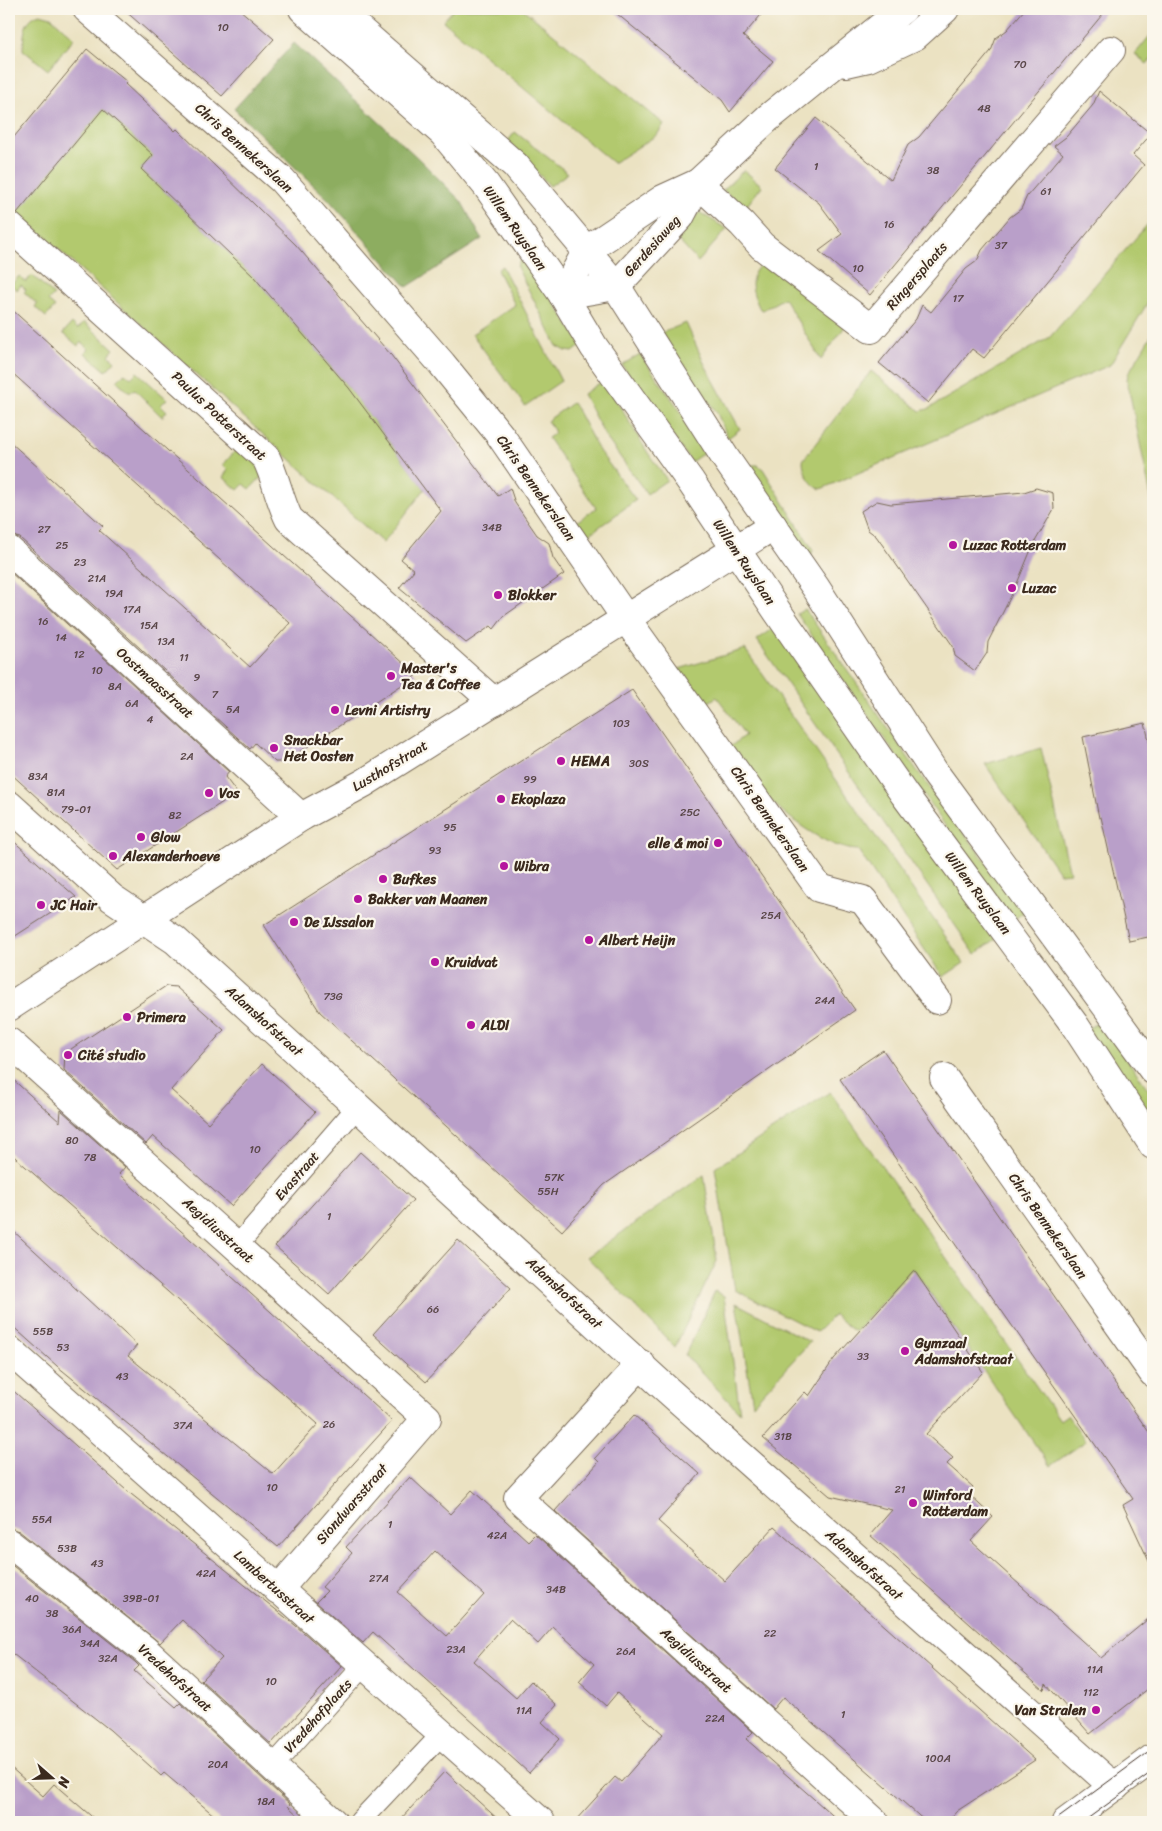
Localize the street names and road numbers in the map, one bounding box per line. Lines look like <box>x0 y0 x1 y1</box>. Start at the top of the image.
street label: Chris Bennekerslaan <box>189 97 299 200</box>
street label: Willem Ruyslaan <box>476 180 554 276</box>
street label: Gerdesiaweg <box>617 209 687 283</box>
street label: Ringersplaats <box>880 236 954 316</box>
street label: Paulus Potterstraat <box>165 365 273 467</box>
street label: Chris Bennekerslaan <box>490 429 582 547</box>
street label: Willem Ruyslaan <box>706 514 782 611</box>
street label: Oostmaasstraat <box>110 641 200 725</box>
street label: Lusthofstraat <box>347 733 433 799</box>
street label: Chris Bennekerslaan <box>724 760 816 878</box>
street label: Willem Ruyslaan <box>938 846 1018 941</box>
street label: Adamshofstraat <box>219 978 310 1064</box>
street label: Evastraat <box>268 1145 326 1207</box>
street label: Chris Bennekerslaan <box>1002 1167 1094 1285</box>
street label: Aegidiusstraat <box>175 1190 260 1269</box>
street label: Adamshofstraat <box>519 1250 609 1336</box>
street label: Siondwarsstraat <box>309 1457 395 1550</box>
street label: Adamshofstraat <box>819 1522 910 1608</box>
street label: Lambertusstraat <box>228 1544 321 1631</box>
street label: Aegidiusstraat <box>653 1620 738 1699</box>
street label: Vredehofstraat <box>132 1637 218 1719</box>
street label: Vredehofplaats <box>277 1672 359 1759</box>

